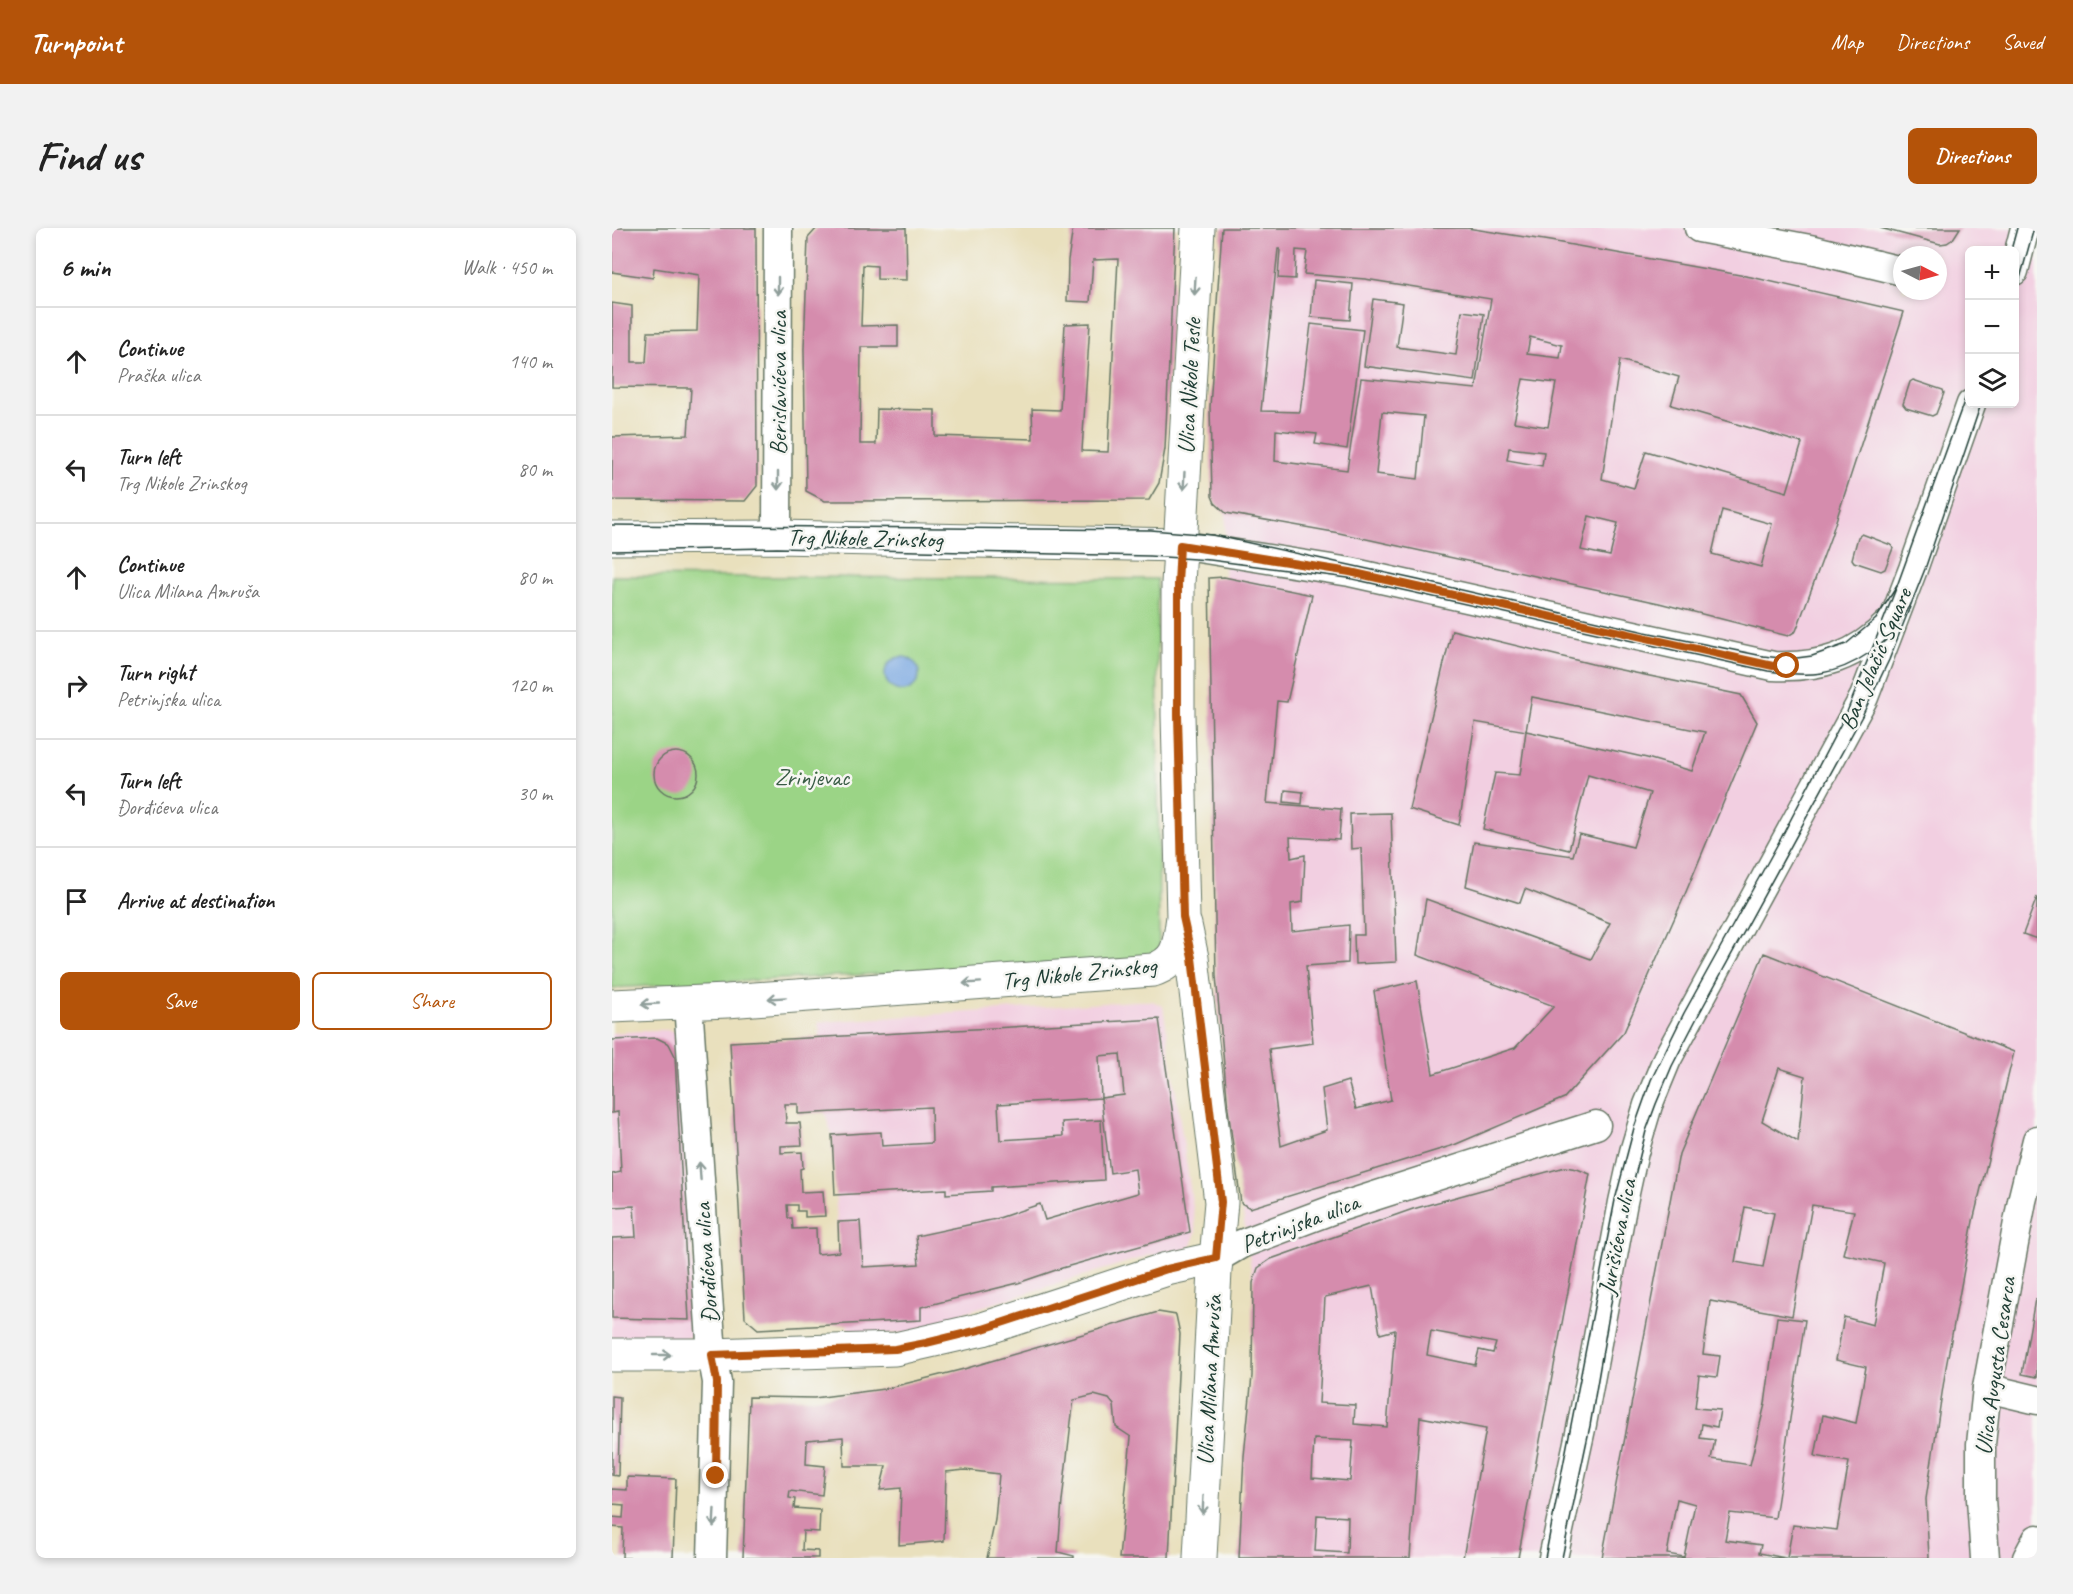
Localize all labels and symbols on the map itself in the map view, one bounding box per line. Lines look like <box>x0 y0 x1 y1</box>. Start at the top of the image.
north arrow <box>1893 246 1947 300</box>
one-way arrow <box>772 276 784 296</box>
one-way arrow <box>1189 276 1200 296</box>
street label: Berislavićeva ulica <box>763 310 793 455</box>
street label: Ulica Nikole Tesle <box>1170 315 1208 455</box>
one-way arrow <box>772 471 784 491</box>
one-way arrow <box>1178 471 1189 491</box>
street label: Trg Nikole Zrinskog <box>787 522 944 554</box>
street label: Ban Jelačić Square <box>1832 582 1919 734</box>
route start <box>1773 652 1799 678</box>
park label: Zrinjevac <box>775 762 851 792</box>
street label: Trg Nikole Zrinskog <box>1000 950 1159 996</box>
one-way arrow <box>963 978 982 989</box>
one-way arrow <box>768 992 788 1003</box>
one-way arrow <box>640 998 660 1010</box>
one-way arrow <box>694 1161 705 1181</box>
street label: Jurišićeva ulica <box>1591 1175 1643 1298</box>
street label: Petrinjska ulica <box>1237 1186 1365 1259</box>
street label: Đorđićeva ulica <box>687 1200 725 1324</box>
street label: Ulica Augusta Cesarca <box>1968 1274 2023 1457</box>
street label: Ulica Milana Amruša <box>1190 1293 1229 1466</box>
one-way arrow <box>652 1349 672 1361</box>
route end <box>702 1462 728 1488</box>
one-way arrow <box>1197 1494 1208 1514</box>
one-way arrow <box>708 1507 719 1527</box>

